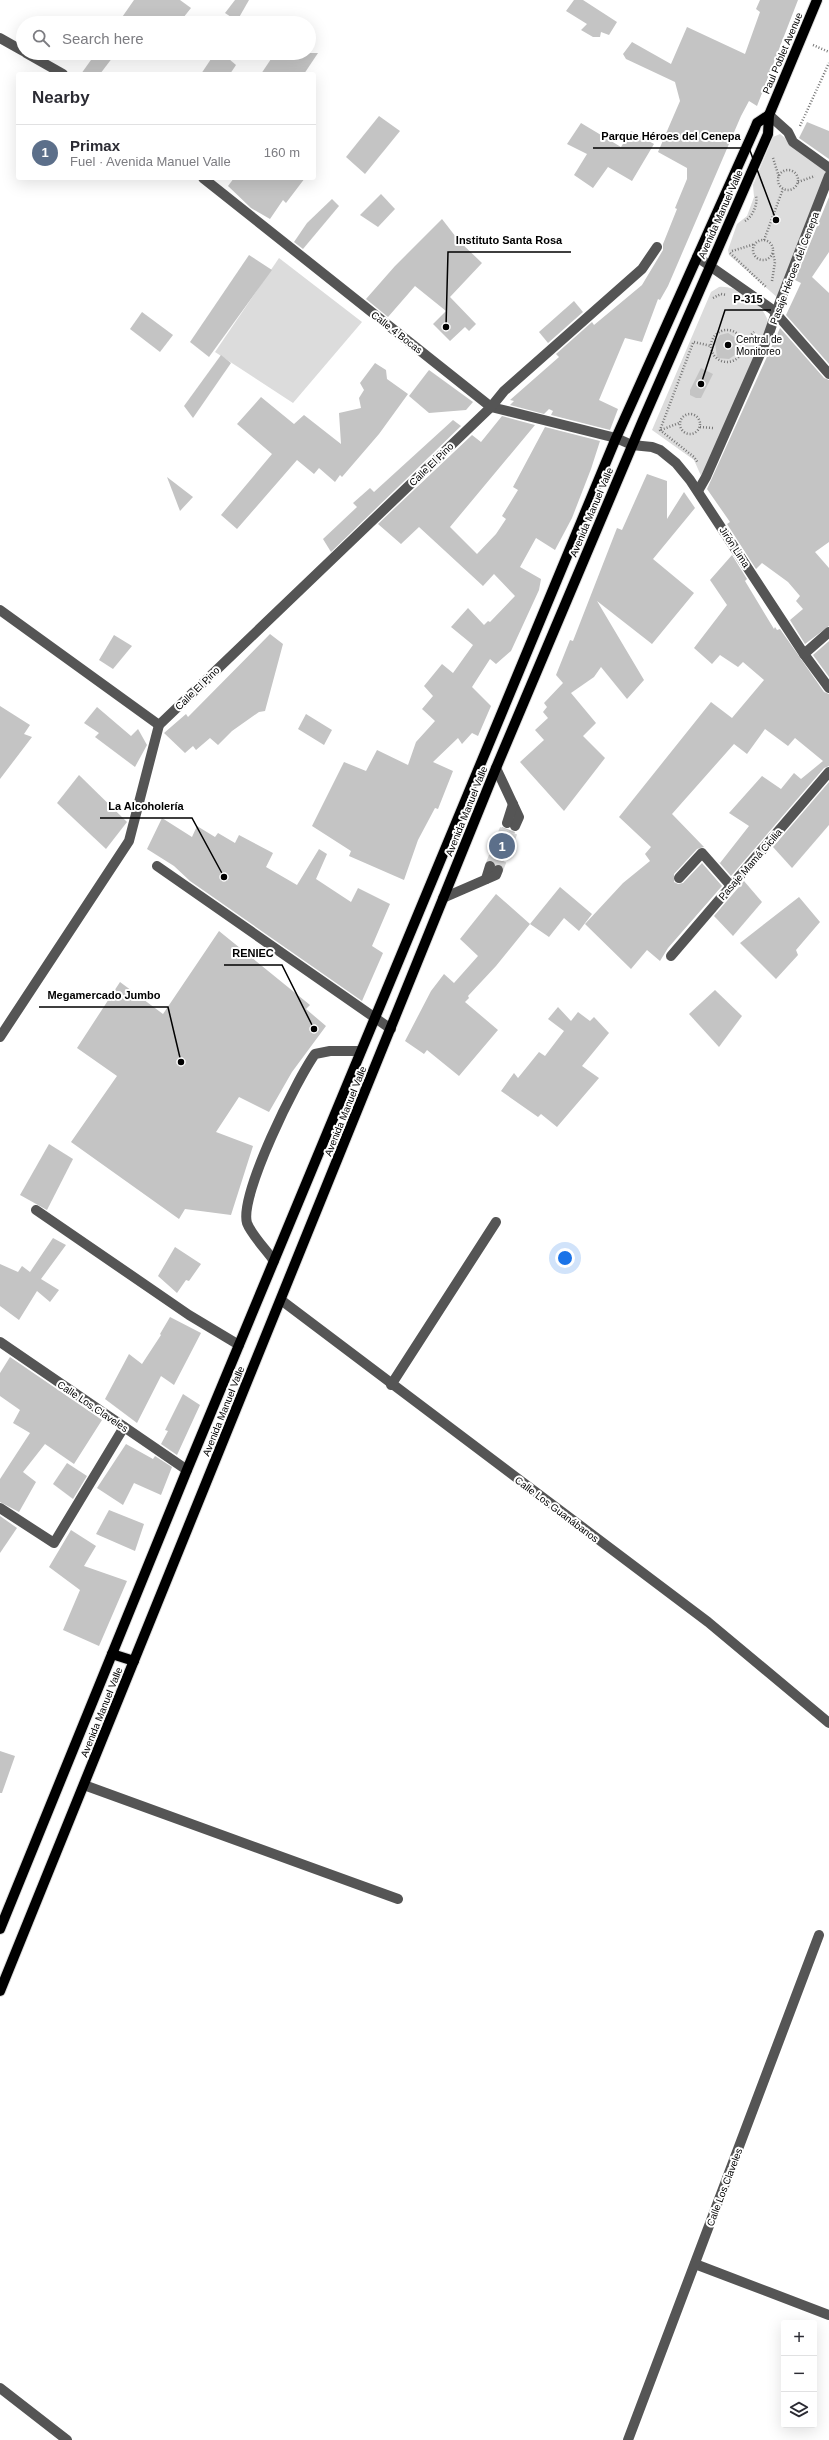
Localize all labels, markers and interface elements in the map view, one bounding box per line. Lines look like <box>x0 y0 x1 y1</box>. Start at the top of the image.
street label: Paul Poblet Avenue <box>760 11 805 95</box>
search box <box>16 16 316 60</box>
icon: search <box>30 27 52 49</box>
text: Search here <box>62 30 144 47</box>
text: Nearby <box>32 88 90 107</box>
callout: Parque Héroes del Cenepa <box>593 125 749 148</box>
text: Parque Héroes del Cenepa <box>601 130 742 142</box>
text: Primax <box>70 137 120 154</box>
text: 1 <box>41 145 49 160</box>
text: 160 m <box>264 145 300 160</box>
text: Fuel · Avenida Manuel Valle <box>70 154 231 169</box>
street label: Avenida Manuel Valle <box>696 168 745 260</box>
street label: Pasaje Héroes del Cenepa <box>768 210 821 326</box>
callout: Instituto Santa Rosa <box>448 229 571 252</box>
text: Instituto Santa Rosa <box>456 234 563 246</box>
callout: P-315 <box>725 287 771 310</box>
text: P-315 <box>733 293 763 305</box>
street label: Calle 4 Bocas <box>369 309 424 356</box>
place label: Central de Monitoreo <box>736 334 783 357</box>
marker: Central de Monitoreo <box>723 340 733 350</box>
street label: Calle El Pino <box>407 440 456 488</box>
street label: Avenida Manuel Valle <box>568 466 615 558</box>
street label: Jirón Lima <box>717 525 752 570</box>
street label: Calle El Pino <box>173 664 222 712</box>
street label: Avenida Manuel Valle <box>443 764 490 858</box>
callout: La Alcoholería <box>100 795 192 818</box>
text: La Alcoholería <box>108 800 185 812</box>
street label: Pasaje Mamá Cicilia <box>717 826 785 902</box>
pin: 1 <box>489 831 515 861</box>
callout: RENIEC <box>224 942 282 965</box>
text: RENIEC <box>232 947 274 959</box>
callout: Megamercado Jumbo <box>39 984 168 1007</box>
text: Megamercado Jumbo <box>47 989 161 1001</box>
street label: Avenida Manuel Valle <box>322 1064 369 1158</box>
your location <box>555 1248 575 1268</box>
street label: Avenida Manuel Valle <box>200 1364 247 1458</box>
street label: Calle Los Claveles <box>55 1379 130 1434</box>
street label: Calle Los Guanábanos <box>513 1474 601 1544</box>
street label: Avenida Manuel Valle <box>78 1665 125 1759</box>
street label: Calle Los Claveles <box>704 2147 744 2228</box>
map controls <box>781 2320 817 2428</box>
button: + <box>781 2320 817 2356</box>
button: − <box>781 2356 817 2392</box>
button: layers <box>781 2392 817 2428</box>

